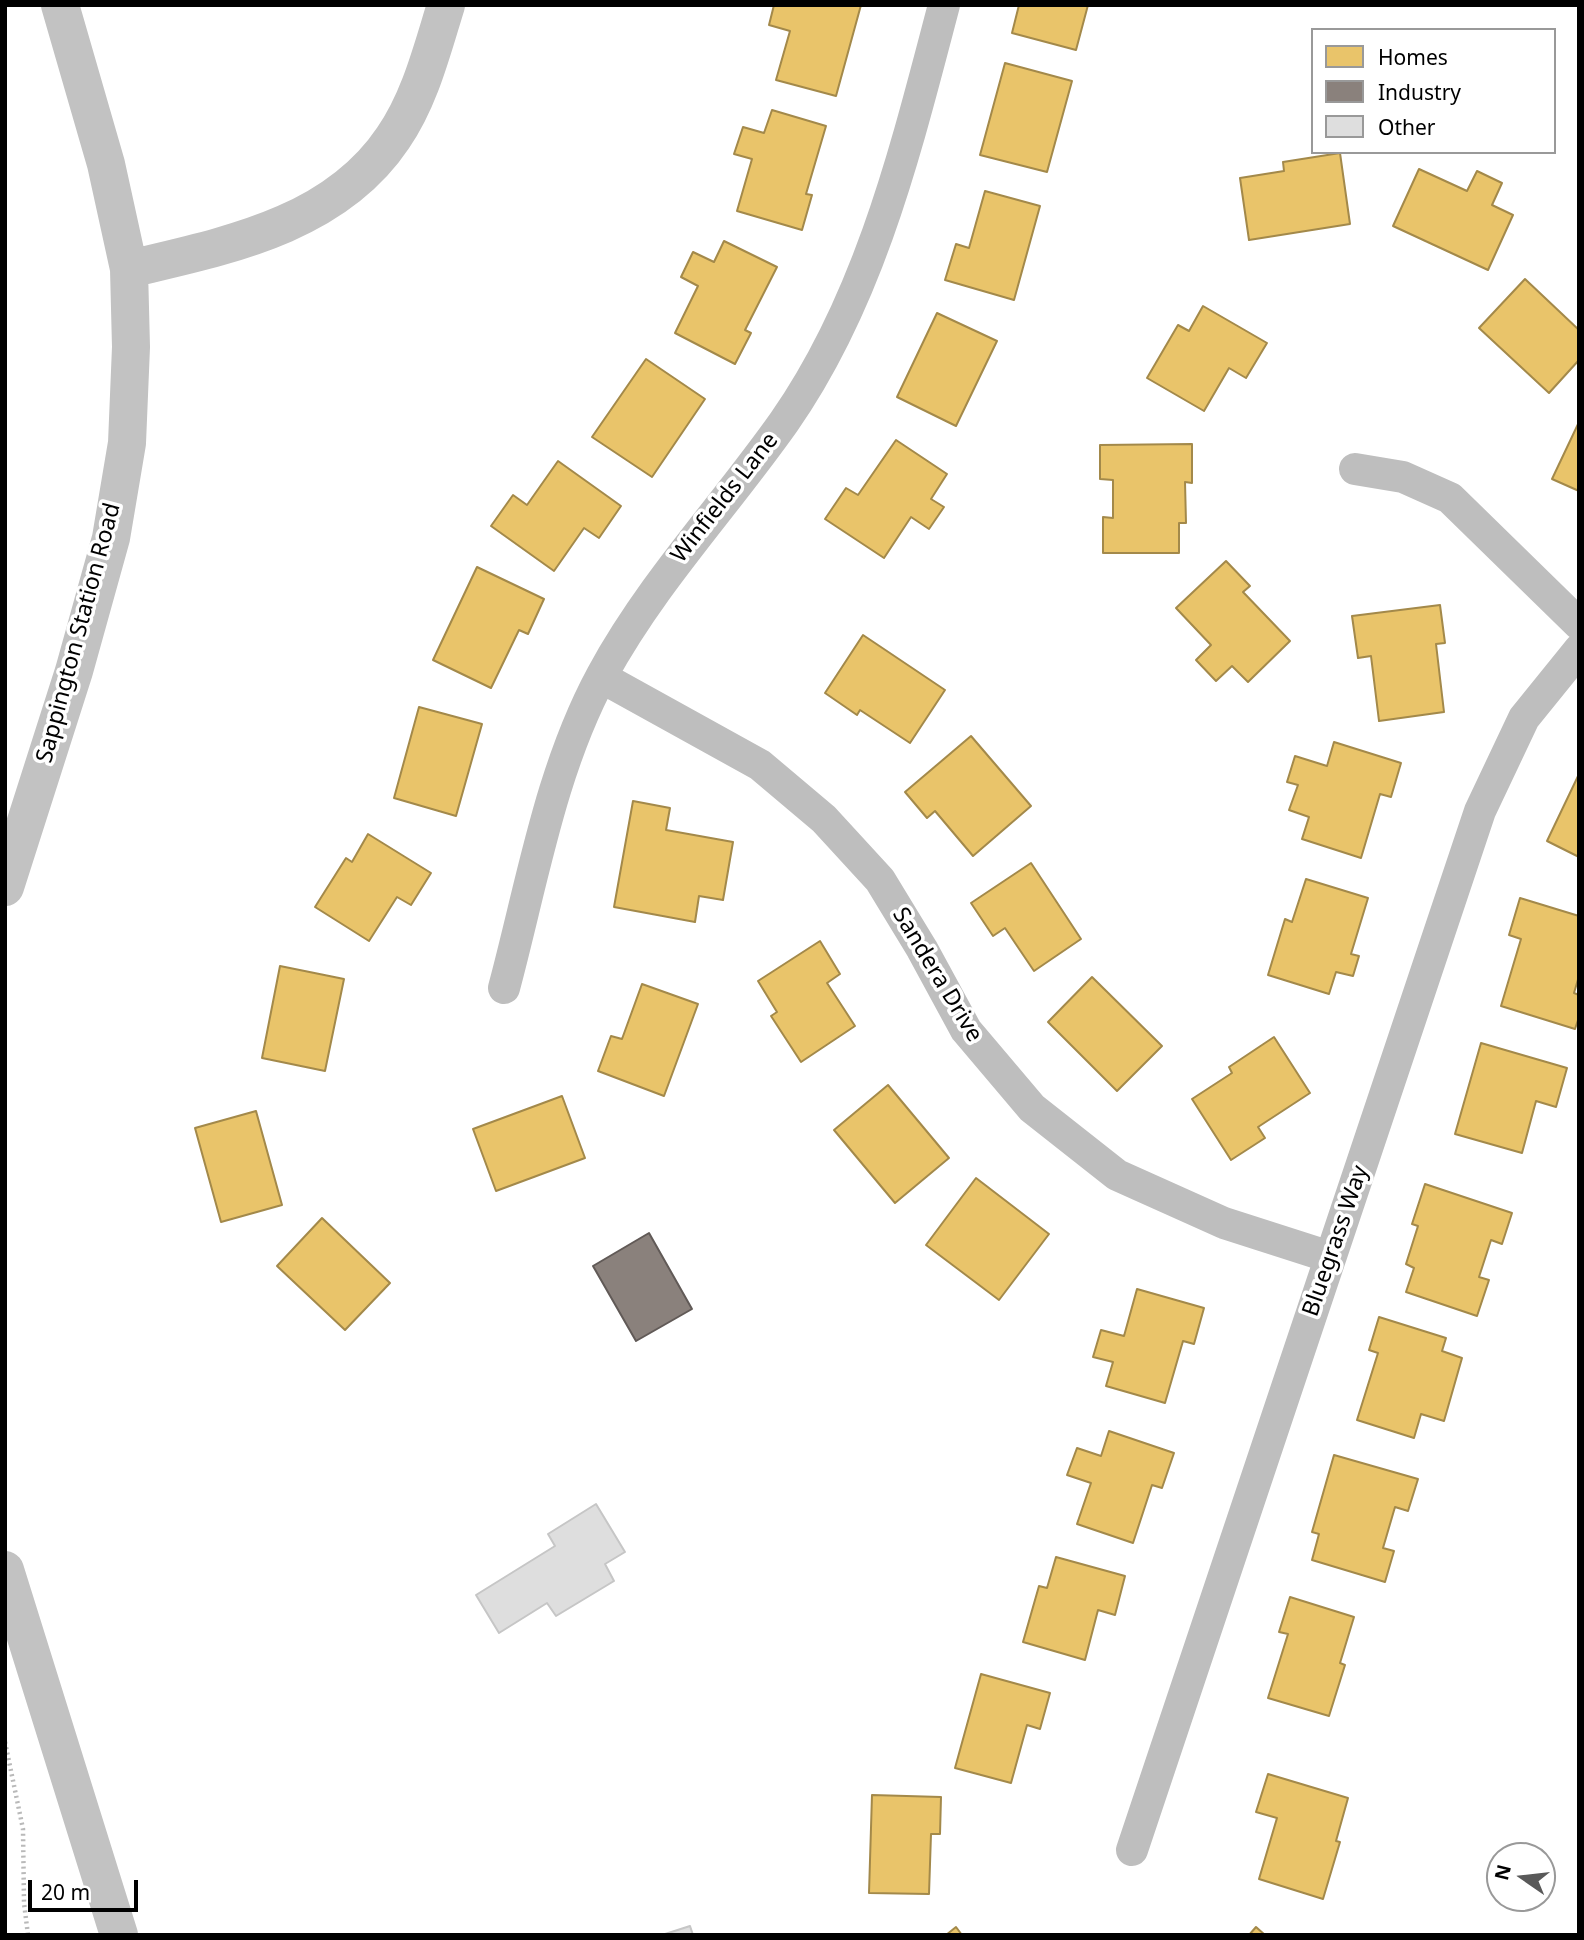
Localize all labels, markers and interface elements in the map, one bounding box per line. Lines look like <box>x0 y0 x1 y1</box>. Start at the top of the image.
legend <box>1311 28 1556 154</box>
text: Homes <box>1378 43 1448 71</box>
text: Industry <box>1378 78 1461 106</box>
text: Other <box>1378 113 1435 141</box>
street label: Winfields Lane <box>666 427 784 569</box>
street label: Sappington Station Road <box>31 500 127 766</box>
street label: Sandera Drive <box>886 903 988 1047</box>
street label: Bluegrass Way <box>1297 1162 1375 1320</box>
north arrow <box>1486 1842 1556 1912</box>
text: N <box>1488 1862 1517 1883</box>
scale bar <box>32 1867 142 1911</box>
text: 20 m <box>41 1878 90 1906</box>

